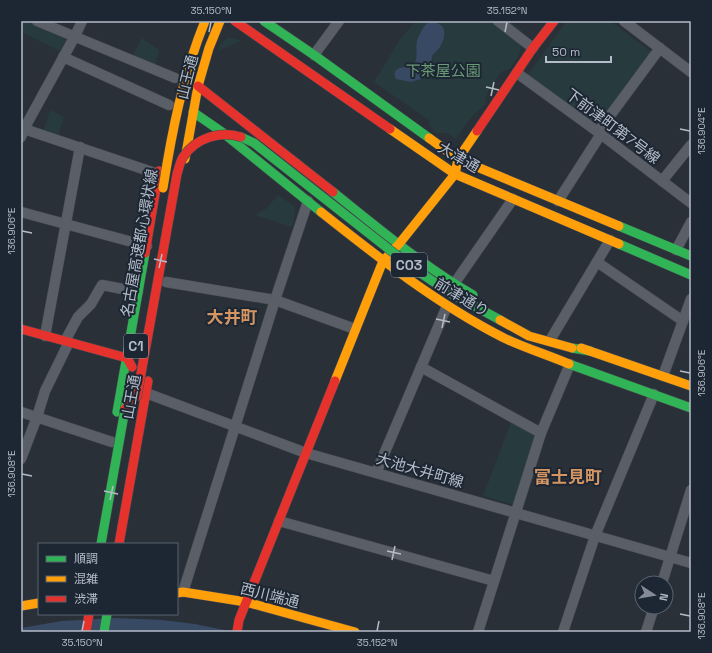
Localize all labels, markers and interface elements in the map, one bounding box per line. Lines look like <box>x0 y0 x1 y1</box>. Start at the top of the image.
text: 35.150°N <box>190 4 232 17</box>
text: 35.152°N <box>487 4 527 17</box>
scale bar <box>546 38 611 64</box>
text: 50 m <box>552 44 580 60</box>
street label: 山王通 <box>172 53 202 101</box>
park label: 下茶屋公園 <box>405 61 481 80</box>
street label: 下前津町第7号線 <box>562 84 664 168</box>
text: 136.904°E <box>695 107 708 155</box>
street label: 大津通 <box>435 138 483 176</box>
street label: 名古屋高速都心環状線 <box>117 167 161 319</box>
text: 136.906°E <box>5 207 18 254</box>
road number: C03 <box>391 253 427 277</box>
street label: 前津通り <box>431 273 493 321</box>
district label: 大井町 <box>207 306 258 328</box>
road number: C1 <box>124 334 148 358</box>
text: 136.906°E <box>695 349 708 396</box>
street label: 山王通 <box>118 373 144 421</box>
street label: 大池大井町線 <box>374 448 466 492</box>
text: 136.908°E <box>5 450 18 498</box>
district label: 富士見町 <box>534 466 602 488</box>
legend <box>38 543 178 615</box>
text: 順調 <box>74 551 98 567</box>
text: 混雑 <box>74 571 98 587</box>
north arrow <box>634 575 674 615</box>
street label: 西川端通 <box>239 579 301 611</box>
text: 渋滞 <box>74 591 98 607</box>
text: N <box>656 592 671 602</box>
text: 136.908°E <box>695 592 708 640</box>
text: 35.150°N <box>61 636 103 649</box>
text: 35.152°N <box>357 636 397 649</box>

